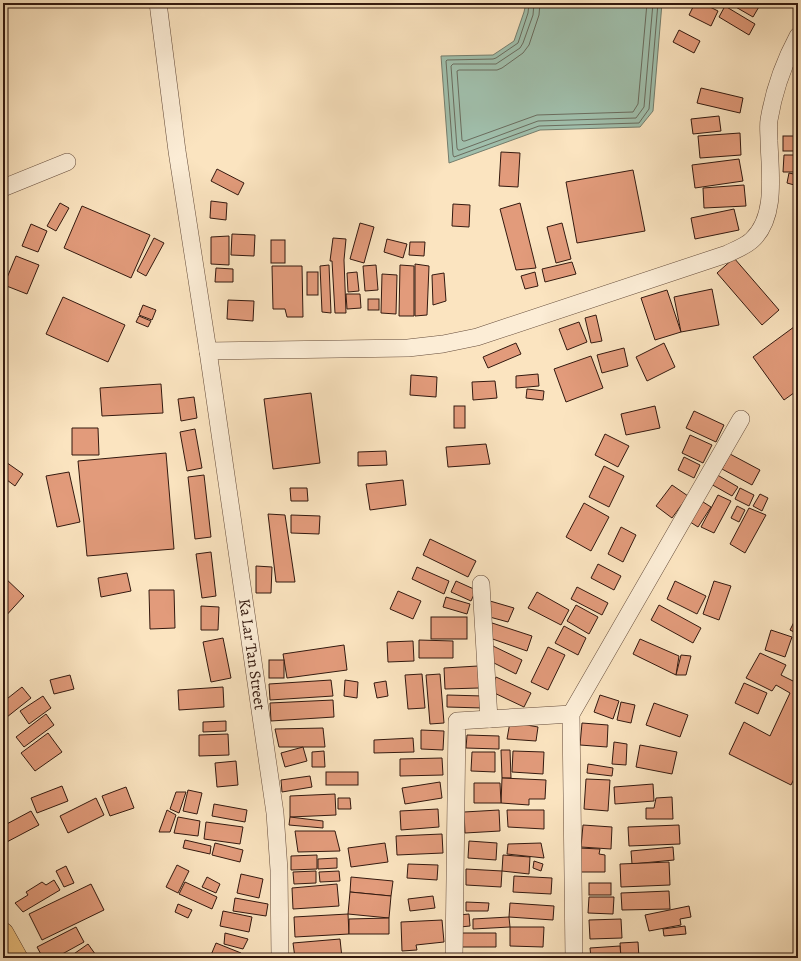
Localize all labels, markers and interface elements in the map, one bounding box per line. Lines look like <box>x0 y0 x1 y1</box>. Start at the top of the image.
street label: Ka Lar Tan Street <box>233 597 271 711</box>

